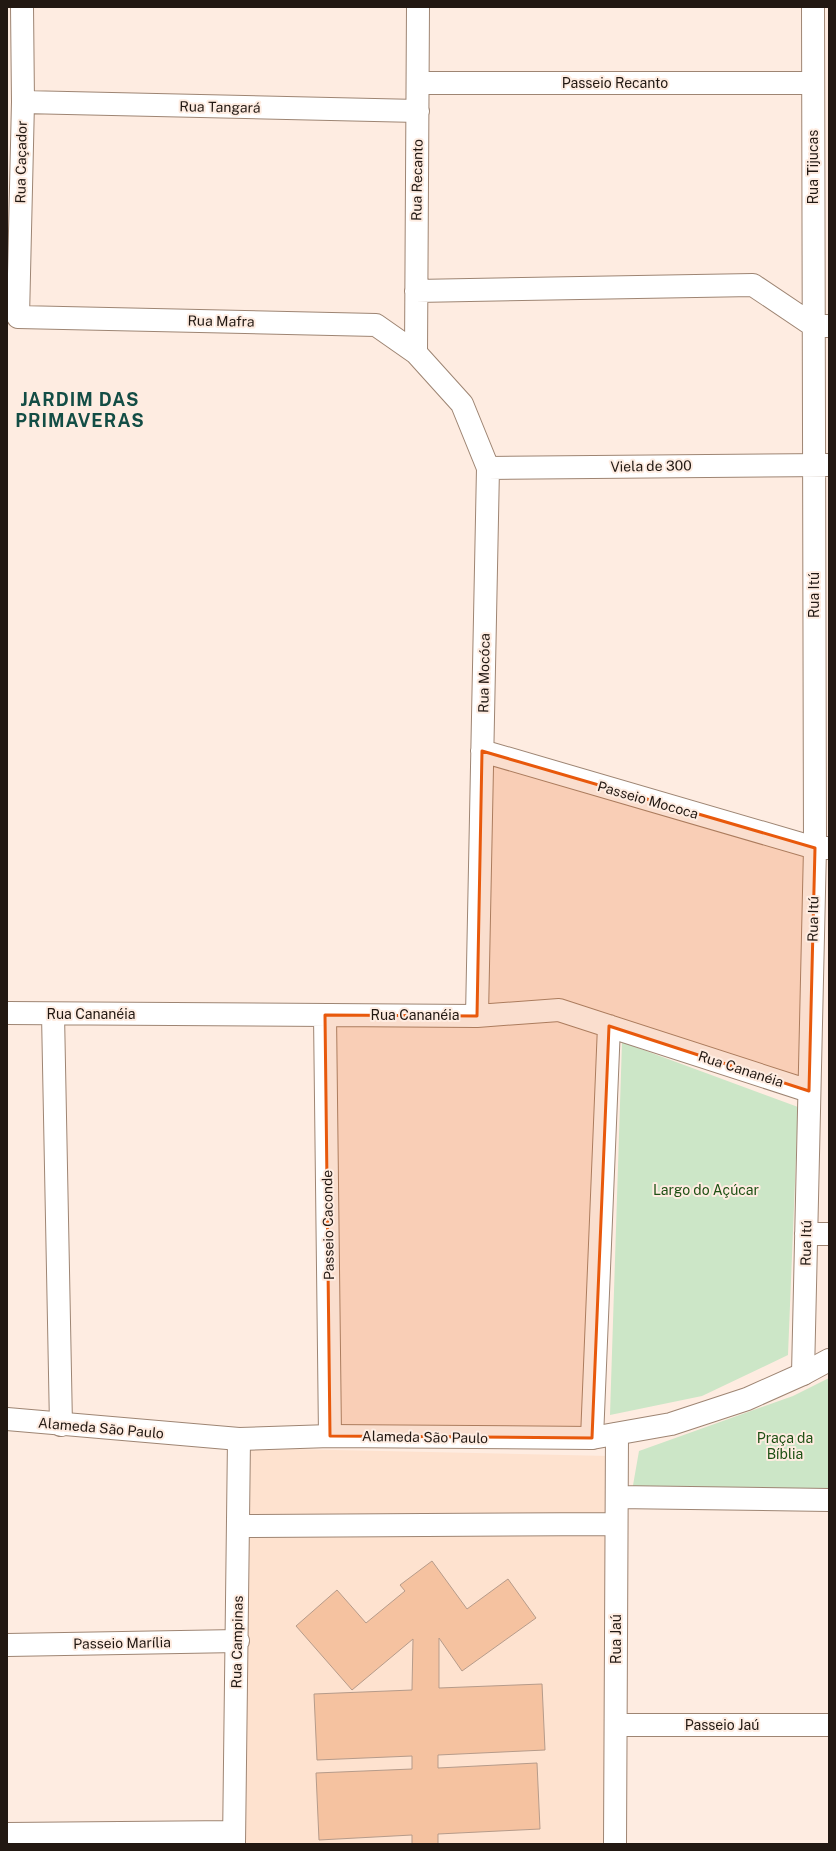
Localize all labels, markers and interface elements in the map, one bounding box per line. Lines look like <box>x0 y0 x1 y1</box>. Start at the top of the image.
street label: Passeio Recanto <box>562 75 668 91</box>
street label: Rua Tangará <box>179 98 261 116</box>
street label: Rua Caçador <box>12 120 30 204</box>
street label: Rua Tijucas <box>805 130 821 204</box>
street label: Rua Recanto <box>408 139 426 221</box>
street label: Rua Mafra <box>187 312 255 330</box>
district label: JARDIM DAS PRIMAVERAS <box>15 389 145 431</box>
street label: Viela de 300 <box>610 457 692 475</box>
street label: Rua Itú <box>806 572 822 618</box>
street label: Rua Mocóca <box>475 633 493 713</box>
street label: Passeio Mococa <box>596 778 700 822</box>
street label: Rua Itú <box>805 896 821 942</box>
street label: Rua Cananéia <box>47 1006 135 1022</box>
street label: Rua Cananéia <box>371 1007 459 1023</box>
street label: Rua Cananéia <box>696 1048 786 1090</box>
street label: Passeio Caconde <box>319 1170 337 1280</box>
park label: Largo do Açúcar <box>653 1182 759 1198</box>
street label: Rua Itú <box>798 1220 814 1266</box>
street label: Alameda São Paulo <box>37 1415 165 1441</box>
street label: Alameda São Paulo <box>362 1428 488 1446</box>
park label: Praça da Bíblia <box>757 1430 813 1462</box>
street label: Rua Campinas <box>228 1596 246 1688</box>
street label: Rua Jaú <box>608 1614 624 1664</box>
street label: Passeio Marília <box>73 1634 171 1652</box>
street label: Passeio Jaú <box>685 1717 759 1733</box>

